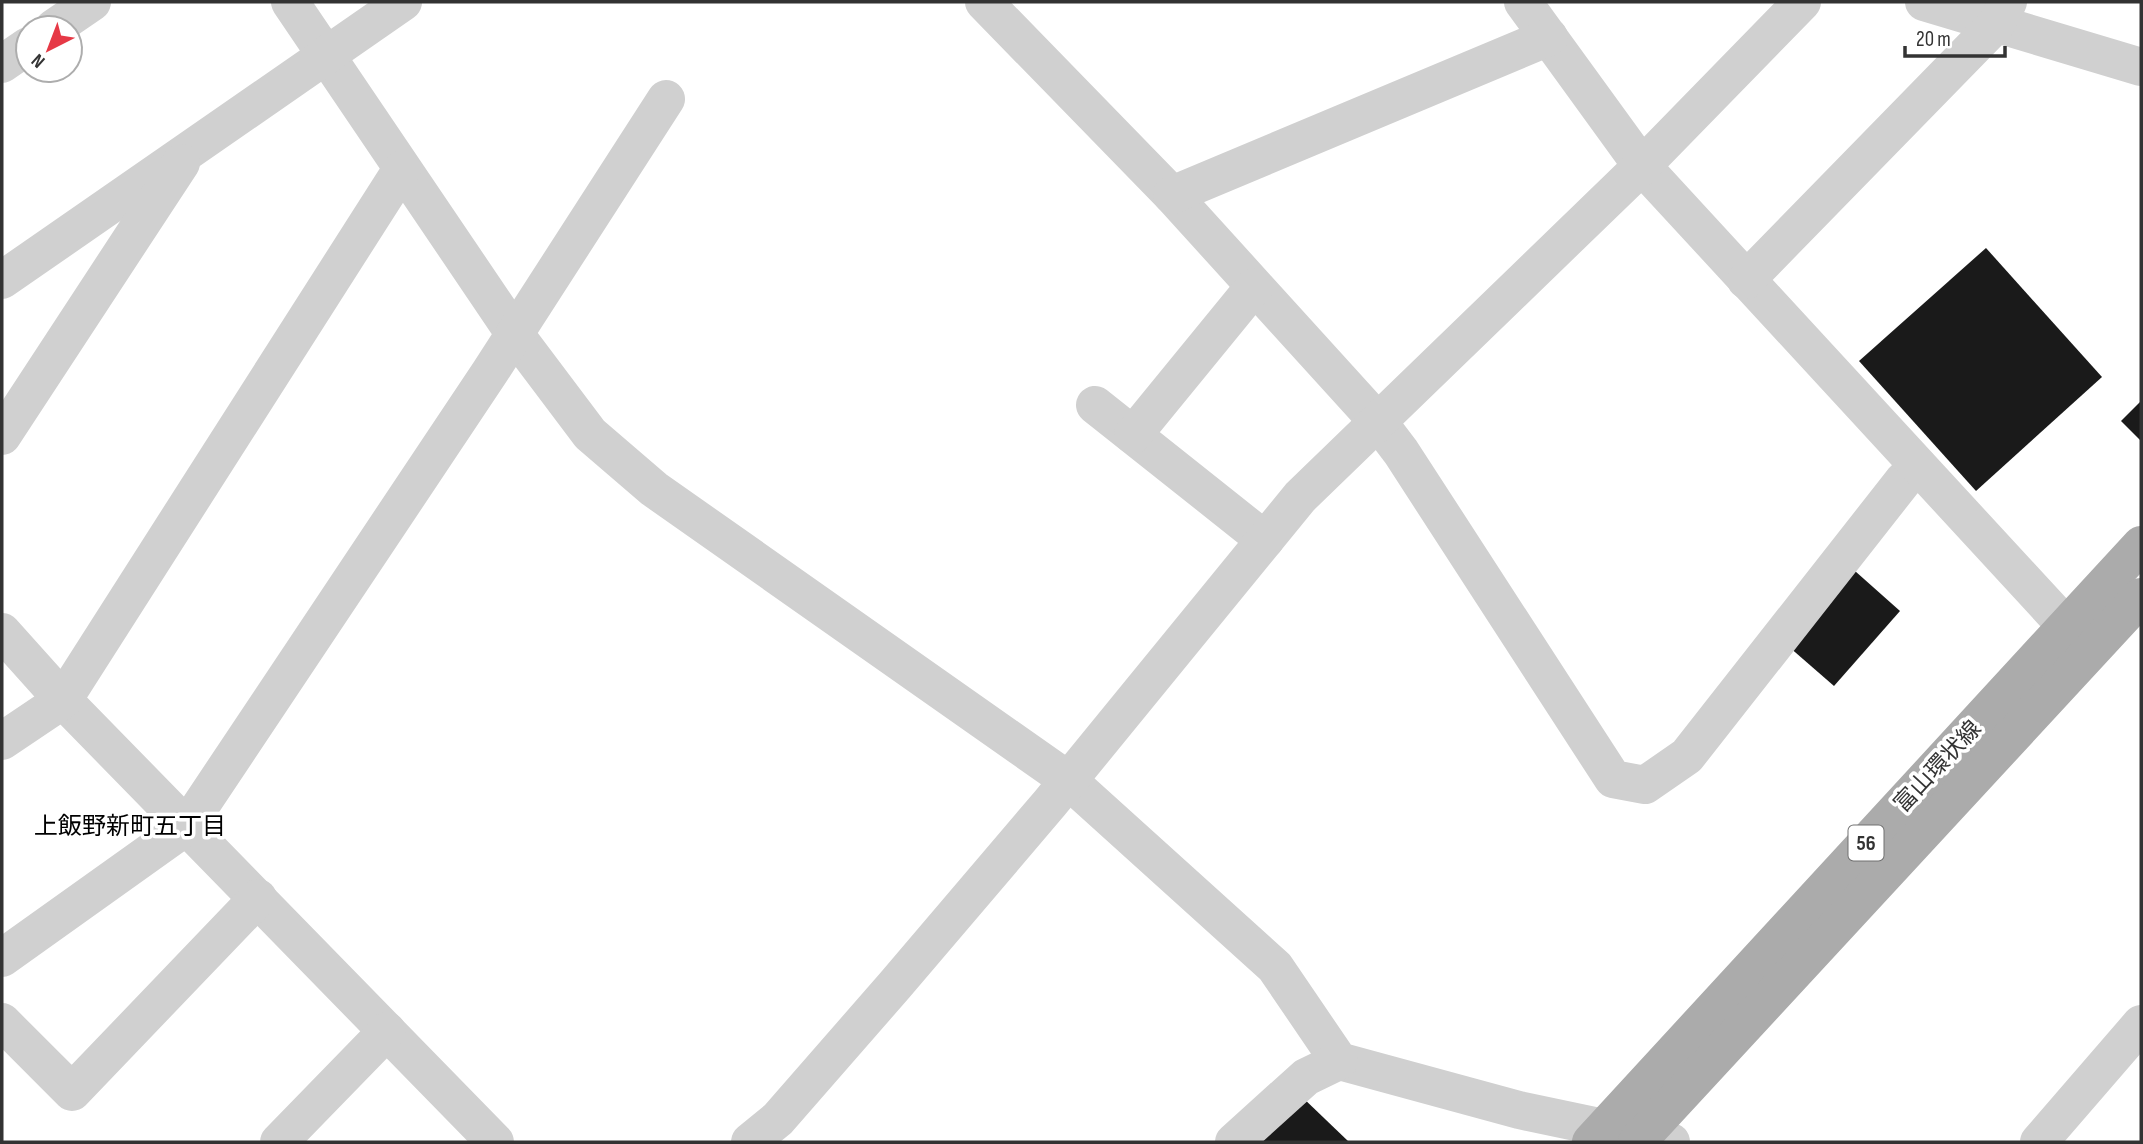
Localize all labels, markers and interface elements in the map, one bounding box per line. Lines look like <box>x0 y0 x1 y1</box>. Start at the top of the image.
north arrow <box>14 14 84 84</box>
scale bar <box>1905 14 2005 58</box>
text: 20 m <box>1916 27 1951 52</box>
text: N <box>27 49 50 72</box>
street label: 富山環状線 <box>1888 715 1987 818</box>
district label: 上飯野新町五丁目 <box>34 812 226 841</box>
road number: 56 <box>1848 826 1884 860</box>

